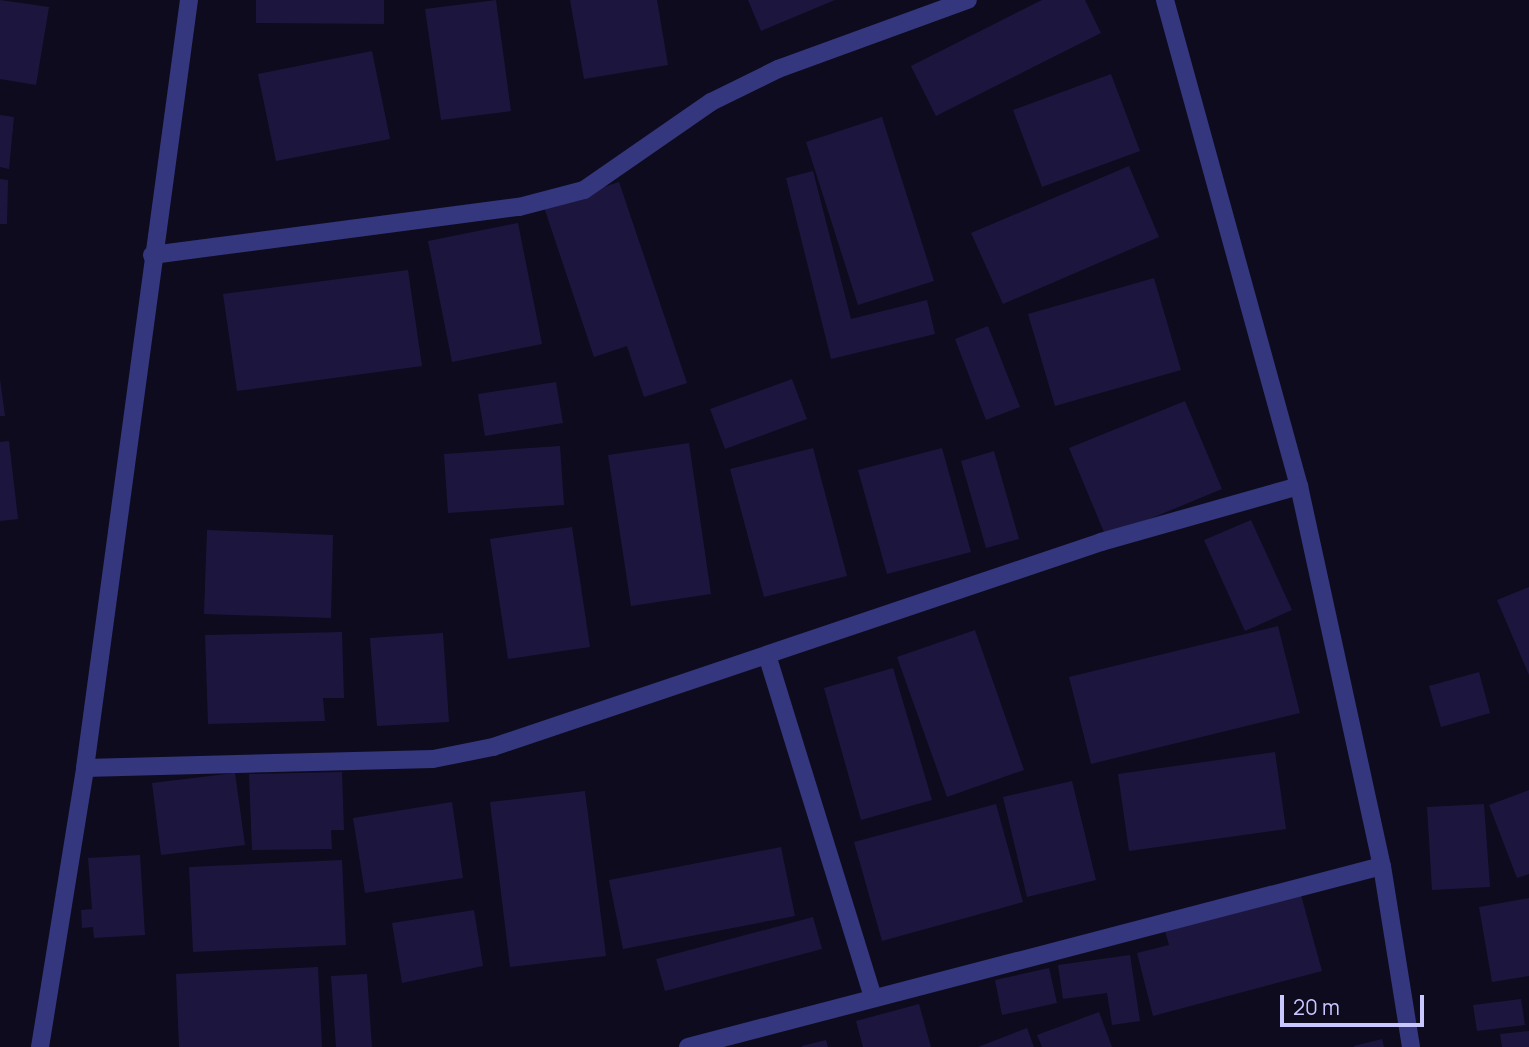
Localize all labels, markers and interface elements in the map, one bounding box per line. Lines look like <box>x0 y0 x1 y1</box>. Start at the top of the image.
scale bar <box>1284 981 1428 1025</box>
text: 20 m <box>1293 993 1340 1021</box>

